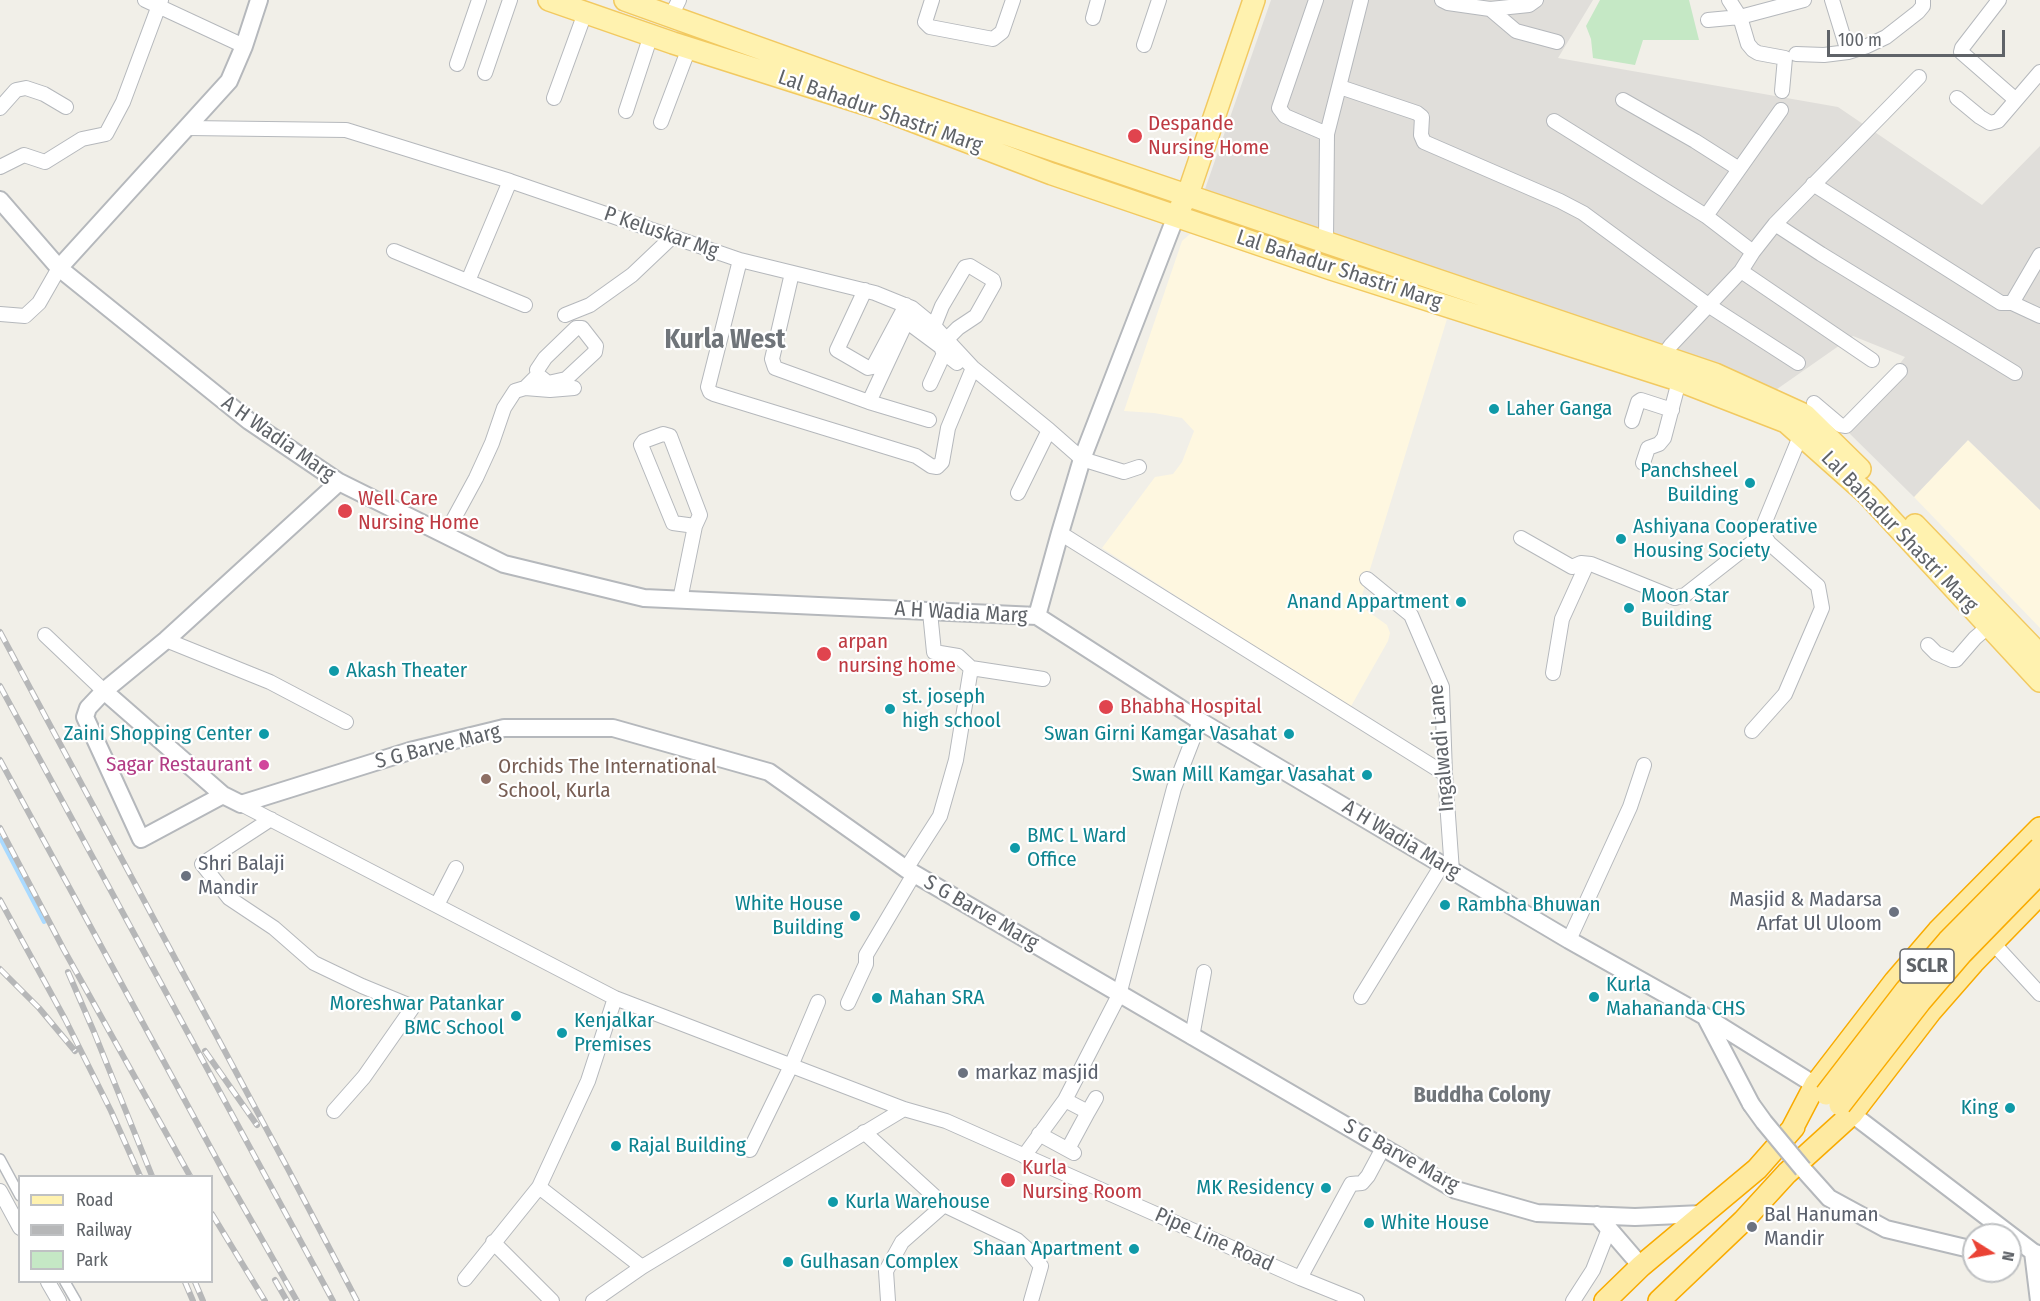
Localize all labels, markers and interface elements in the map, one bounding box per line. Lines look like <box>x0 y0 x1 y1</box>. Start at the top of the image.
scale bar <box>1830 18 2008 56</box>
text: 100 m <box>1838 29 1882 51</box>
street label: Lal Bahadur Shastri Marg <box>774 65 986 159</box>
place label: Despande Nursing Home <box>1148 111 1269 161</box>
marker: Despande Nursing Home <box>1126 127 1144 145</box>
street label: P Keluskar Mg <box>600 202 722 264</box>
street label: Lal Bahadur Shastri Marg <box>1233 225 1445 315</box>
district label: Kurla West <box>664 324 786 356</box>
street label: A H Wadia Marg <box>216 391 340 487</box>
place label: Laher Ganga <box>1506 396 1612 422</box>
marker: Laher Ganga <box>1487 402 1501 416</box>
street label: Lal Bahadur Shastri Marg <box>1815 446 1983 618</box>
place label: Panchsheel Building <box>1640 458 1738 508</box>
marker: Panchsheel Building <box>1743 476 1757 490</box>
place label: Well Care Nursing Home <box>358 486 479 536</box>
marker: Well Care Nursing Home <box>336 502 354 520</box>
place label: Ashiyana Cooperative Housing Society <box>1633 514 1818 564</box>
marker: Ashiyana Cooperative Housing Society <box>1614 532 1628 546</box>
place label: Moon Star Building <box>1641 583 1729 633</box>
place label: Anand Appartment <box>1287 589 1449 615</box>
marker: Anand Appartment <box>1454 595 1468 609</box>
street label: A H Wadia Marg <box>894 597 1028 629</box>
marker: Moon Star Building <box>1622 601 1636 615</box>
place label: arpan nursing home <box>838 629 956 679</box>
marker: arpan nursing home <box>815 645 833 663</box>
place label: Akash Theater <box>346 658 467 684</box>
marker: Akash Theater <box>327 664 341 678</box>
street label: Ingalwadi Lane <box>1424 683 1460 813</box>
place label: st. joseph high school <box>902 684 1001 734</box>
place label: Bhabha Hospital <box>1120 694 1262 720</box>
marker: Bhabha Hospital <box>1097 698 1115 716</box>
marker: st. joseph high school <box>883 702 897 716</box>
street label: S G Barve Marg <box>373 719 503 775</box>
place label: Zaini Shopping Center <box>64 721 252 747</box>
place label: Swan Girni Kamgar Vasahat <box>1044 721 1277 747</box>
marker: Zaini Shopping Center <box>257 727 271 741</box>
marker: Swan Girni Kamgar Vasahat <box>1282 727 1296 741</box>
place label: Sagar Restaurant <box>106 752 252 778</box>
place label: Orchids The International School, Kurla <box>498 754 717 804</box>
marker: Sagar Restaurant <box>257 758 271 772</box>
place label: Swan Mill Kamgar Vasahat <box>1132 762 1355 788</box>
marker: Swan Mill Kamgar Vasahat <box>1360 768 1374 782</box>
marker: Orchids The International School, Kurla <box>479 772 493 786</box>
street label: A H Wadia Marg <box>1338 795 1464 885</box>
place label: BMC L Ward Office <box>1027 823 1126 873</box>
marker: BMC L Ward Office <box>1008 841 1022 855</box>
place label: Shri Balaji Mandir <box>198 851 285 901</box>
marker: Shri Balaji Mandir <box>179 869 193 883</box>
street label: S G Barve Marg <box>919 870 1043 956</box>
place label: Masjid & Madarsa Arfat Ul Uloom <box>1729 887 1882 937</box>
place label: White House Building <box>735 891 843 941</box>
place label: Rambha Bhuwan <box>1457 892 1601 918</box>
marker: Rambha Bhuwan <box>1438 898 1452 912</box>
marker: Masjid & Madarsa Arfat Ul Uloom <box>1887 905 1901 919</box>
marker: White House Building <box>848 909 862 923</box>
road number: SCLR <box>1900 949 1954 983</box>
place label: Kurla Mahananda CHS <box>1606 972 1745 1022</box>
place label: Mahan SRA <box>889 985 984 1011</box>
marker: Kurla Mahananda CHS <box>1587 990 1601 1004</box>
place label: Moreshwar Patankar BMC School <box>329 991 504 1041</box>
marker: Mahan SRA <box>870 991 884 1005</box>
place label: Kenjalkar Premises <box>574 1008 654 1058</box>
marker: Moreshwar Patankar BMC School <box>509 1009 523 1023</box>
marker: Kenjalkar Premises <box>555 1026 569 1040</box>
place label: markaz masjid <box>975 1060 1099 1086</box>
marker: markaz masjid <box>956 1066 970 1080</box>
district label: Buddha Colony <box>1413 1083 1551 1109</box>
place label: King <box>1961 1095 1998 1121</box>
marker: King <box>2003 1101 2017 1115</box>
street label: S G Barve Marg <box>1339 1114 1463 1198</box>
place label: Rajal Building <box>628 1133 746 1159</box>
marker: Rajal Building <box>609 1139 623 1153</box>
place label: Kurla Nursing Room <box>1022 1155 1142 1205</box>
marker: Kurla Nursing Room <box>999 1171 1017 1189</box>
legend <box>18 1175 213 1283</box>
place label: MK Residency <box>1196 1175 1314 1201</box>
marker: MK Residency <box>1319 1181 1333 1195</box>
text: Road <box>76 1189 113 1211</box>
place label: Kurla Warehouse <box>845 1189 990 1215</box>
marker: Kurla Warehouse <box>826 1195 840 1209</box>
place label: Bal Hanuman Mandir <box>1764 1202 1879 1252</box>
street label: Pipe Line Road <box>1151 1203 1277 1277</box>
place label: White House <box>1381 1210 1489 1236</box>
marker: White House <box>1362 1216 1376 1230</box>
text: Railway <box>76 1219 132 1241</box>
marker: Bal Hanuman Mandir <box>1745 1220 1759 1234</box>
north arrow <box>1962 1223 2022 1283</box>
place label: Shaan Apartment <box>973 1236 1122 1262</box>
marker: Shaan Apartment <box>1127 1242 1141 1256</box>
text: Park <box>76 1249 108 1271</box>
place label: Gulhasan Complex <box>800 1249 958 1275</box>
text: N <box>1998 1250 2018 1263</box>
marker: Gulhasan Complex <box>781 1255 795 1269</box>

